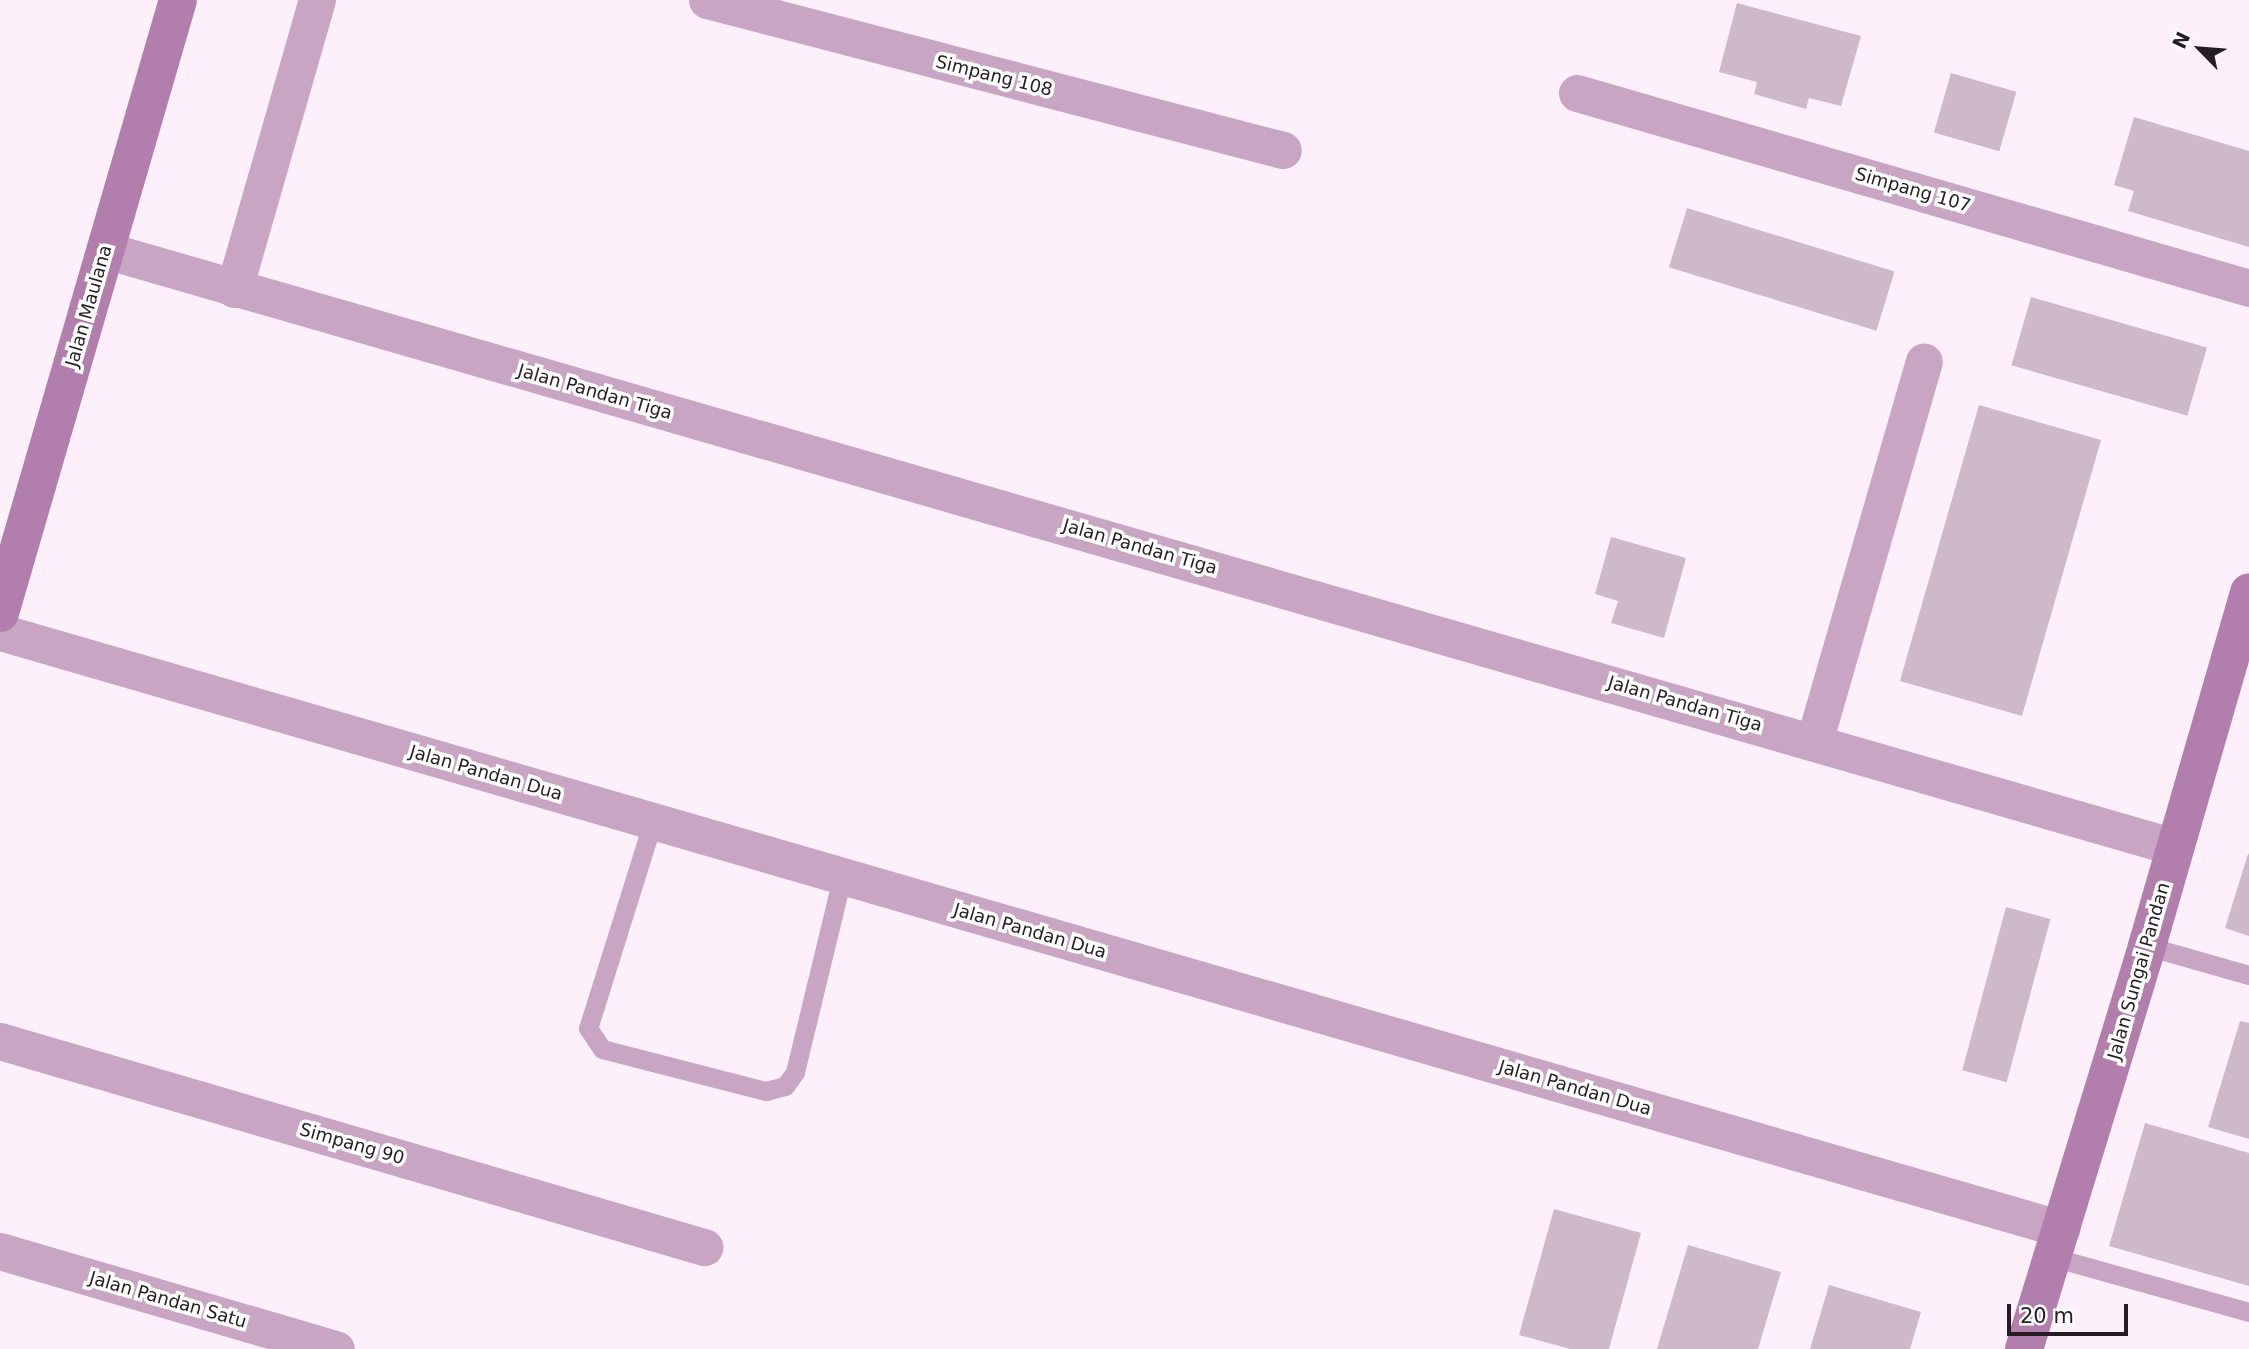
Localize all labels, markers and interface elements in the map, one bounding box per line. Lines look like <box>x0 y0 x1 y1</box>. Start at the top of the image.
north arrow <box>2165 14 2235 84</box>
text: N <box>2168 28 2194 52</box>
street label: Simpang 108 <box>933 51 1055 101</box>
street label: Simpang 107 <box>1853 163 1973 217</box>
street label: Jalan Maulana <box>61 242 117 370</box>
street label: Jalan Pandan Tiga <box>515 360 675 424</box>
street label: Jalan Pandan Tiga <box>1060 515 1220 579</box>
street label: Jalan Pandan Tiga <box>1605 672 1765 736</box>
street label: Jalan Pandan Dua <box>407 741 565 805</box>
street label: Jalan Sungai Pandan <box>2103 880 2175 1062</box>
street label: Jalan Pandan Dua <box>951 899 1109 963</box>
street label: Jalan Pandan Dua <box>1496 1056 1654 1120</box>
street label: Simpang 90 <box>297 1119 407 1169</box>
street label: Jalan Pandan Satu <box>87 1267 249 1333</box>
scale bar <box>2011 1290 2132 1334</box>
text: 20 m <box>2020 1304 2074 1328</box>

